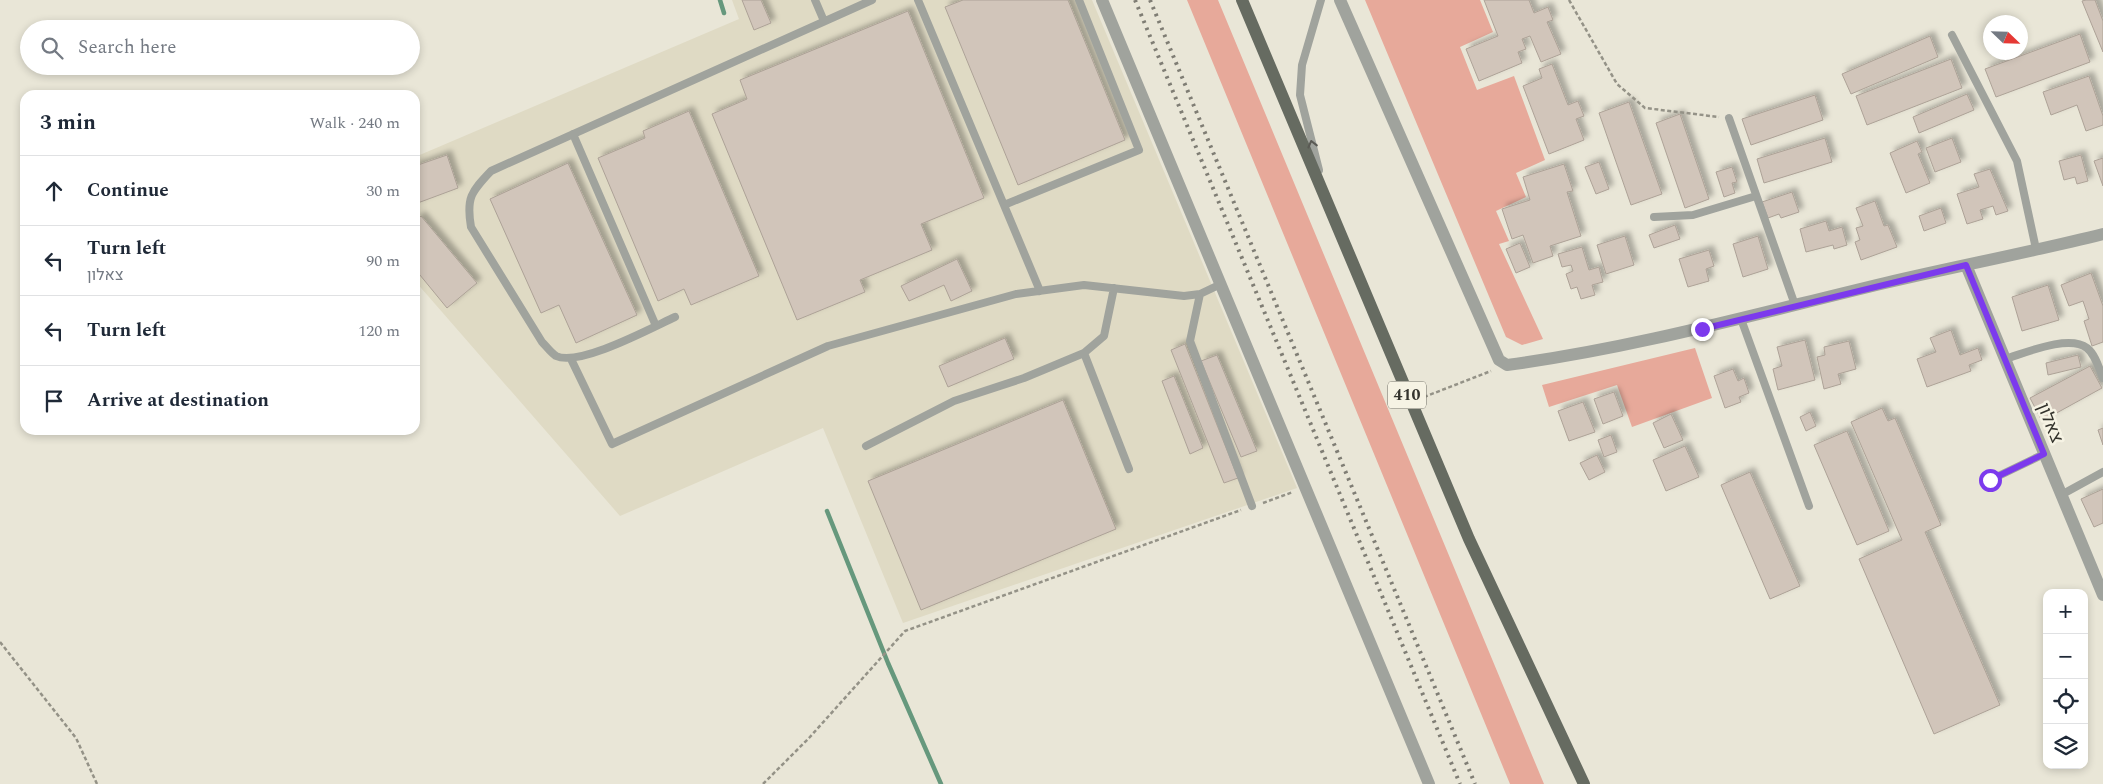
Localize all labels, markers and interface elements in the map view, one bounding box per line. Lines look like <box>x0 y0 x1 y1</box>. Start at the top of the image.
north arrow <box>1983 15 2028 60</box>
search box <box>20 20 420 75</box>
text: Search here <box>78 33 177 62</box>
icon: search <box>38 34 66 62</box>
text: 3 min <box>40 107 96 139</box>
text: Walk · 240 m <box>309 111 400 135</box>
one-way arrow <box>1307 139 1318 148</box>
text: Continue <box>87 176 169 205</box>
icon: ahead <box>40 177 68 205</box>
text: 30 m <box>366 179 400 203</box>
text: Turn left <box>87 234 166 263</box>
icon: left <box>40 247 68 275</box>
text: 90 m <box>366 249 400 273</box>
text: צאלון <box>87 263 124 287</box>
text: Turn left <box>87 316 166 345</box>
icon: left <box>40 317 68 345</box>
route end <box>1691 318 1714 341</box>
text: 120 m <box>358 319 400 343</box>
road number: 410 <box>1388 382 1426 408</box>
text: Arrive at destination <box>87 386 269 415</box>
icon: arrive <box>40 387 68 415</box>
street label: צאלון <box>2030 399 2070 447</box>
route start <box>1979 469 2002 492</box>
map controls <box>2043 589 2088 769</box>
button: + <box>2043 589 2088 634</box>
button: − <box>2043 634 2088 679</box>
button: locate <box>2043 679 2088 724</box>
button: layers <box>2043 724 2088 769</box>

